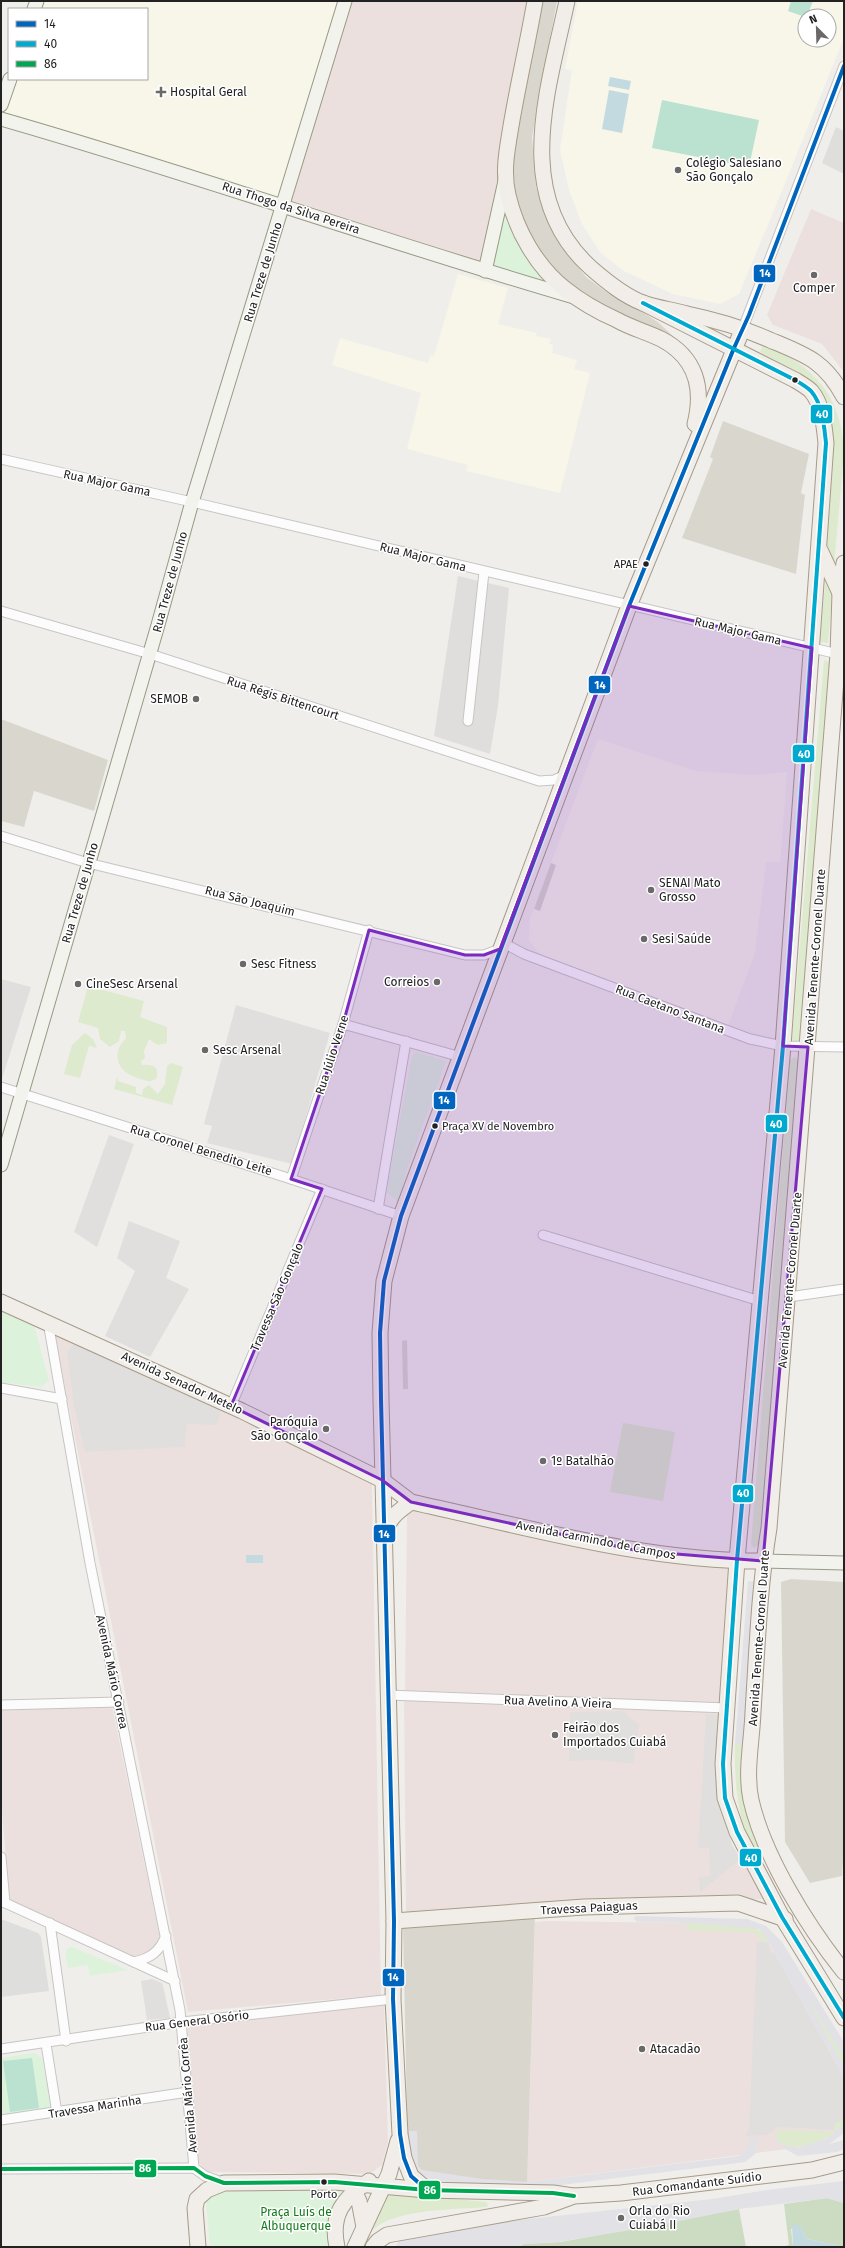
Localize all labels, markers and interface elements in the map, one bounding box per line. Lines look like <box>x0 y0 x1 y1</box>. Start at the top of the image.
legend <box>8 8 148 80</box>
north arrow <box>797 8 837 48</box>
text: N <box>807 12 819 27</box>
text: 14 <box>44 17 56 31</box>
text: 40 <box>44 37 57 51</box>
text: 86 <box>44 57 57 71</box>
place label: Hospital Geral <box>170 85 247 99</box>
marker: Hospital Geral <box>155 86 167 98</box>
place label: Colégio Salesiano São Gonçalo <box>686 156 782 184</box>
marker: Colégio Salesiano São Gonçalo <box>673 165 683 175</box>
street label: Rua Thogo da Silva Pereira <box>220 179 362 237</box>
street label: Rua Treze de Junho <box>241 220 285 324</box>
line badge: 14 <box>753 264 776 283</box>
text: 14 <box>759 267 771 280</box>
marker: Comper <box>809 270 819 280</box>
place label: Comper <box>793 281 835 295</box>
unlabelled marker <box>790 375 800 385</box>
line badge: 40 <box>810 404 833 424</box>
text: 40 <box>816 408 829 421</box>
street label: Rua Major Gama <box>62 467 152 499</box>
street label: Rua Treze de Junho <box>150 530 190 634</box>
street label: Rua Major Gama <box>378 539 468 575</box>
place label: APAE <box>614 558 638 571</box>
marker: APAE <box>641 559 651 569</box>
street label: Rua Major Gama <box>693 614 783 648</box>
street label: Rua Régis Bittencourt <box>225 673 342 723</box>
line badge: 14 <box>588 675 611 694</box>
text: 14 <box>594 679 606 692</box>
place label: SEMOB <box>150 692 188 706</box>
marker: SEMOB <box>191 694 201 704</box>
line badge: 40 <box>792 744 815 763</box>
text: 40 <box>798 748 811 761</box>
street label: Rua Treze de Junho <box>59 841 101 945</box>
street label: Avenida Tenente-Coronel Duarte <box>802 869 828 1045</box>
place label: SENAI Mato Grosso <box>659 876 721 904</box>
street label: Rua São Joaquim <box>204 883 296 919</box>
marker: SENAI Mato Grosso <box>646 885 656 895</box>
place label: Sesi Saúde <box>652 932 711 946</box>
marker: Sesi Saúde <box>639 934 649 944</box>
place label: Sesc Fitness <box>251 957 317 971</box>
marker: Sesc Fitness <box>238 959 248 969</box>
place label: Correios <box>384 975 429 989</box>
place label: CineSesc Arsenal <box>86 977 178 991</box>
marker: Correios <box>432 977 442 987</box>
marker: CineSesc Arsenal <box>73 979 83 989</box>
street label: Rua Caetano Santana <box>613 982 727 1036</box>
street label: Rua Júlio Verne <box>313 1013 351 1097</box>
place label: Sesc Arsenal <box>213 1043 282 1057</box>
marker: Sesc Arsenal <box>200 1045 210 1055</box>
line badge: 14 <box>433 1091 456 1110</box>
text: 14 <box>438 1094 450 1107</box>
line badge: 40 <box>765 1114 788 1133</box>
text: 40 <box>770 1118 783 1131</box>
place label: Praça XV de Novembro <box>442 1120 554 1133</box>
marker: Praça XV de Novembro <box>430 1121 440 1131</box>
street label: Rua Coronel Benedito Leite <box>128 1122 274 1178</box>
street label: Avenida Tenente-Coronel Duarte <box>775 1192 805 1368</box>
street label: Travessa São Gonçalo <box>248 1240 306 1354</box>
street label: Avenida Senador Metelo <box>119 1349 245 1417</box>
place label: Paróquia São Gonçalo <box>251 1415 318 1443</box>
marker: Paróquia São Gonçalo <box>321 1424 331 1434</box>
place label: 1º Batalhão <box>551 1454 614 1468</box>
marker: 1º Batalhão <box>538 1456 548 1466</box>
line badge: 40 <box>732 1484 754 1503</box>
text: 40 <box>737 1487 750 1500</box>
street label: Avenida Carmindo de Campos <box>515 1518 677 1562</box>
line badge: 14 <box>373 1524 396 1543</box>
text: 14 <box>378 1528 390 1541</box>
street label: Avenida Tenente-Coronel Duarte <box>746 1550 772 1726</box>
street label: Avenida Mário Correa <box>93 1614 131 1730</box>
street label: Rua Avelino A Vieira <box>504 1693 612 1711</box>
place label: Feirão dos Importados Cuiabá <box>563 1721 666 1749</box>
marker: Feirão dos Importados Cuiabá <box>550 1730 560 1740</box>
line badge: 40 <box>739 1848 762 1867</box>
text: 40 <box>745 1852 758 1865</box>
street label: Travessa Paiaguas <box>540 1898 638 1918</box>
line badge: 14 <box>382 1968 405 1987</box>
text: 14 <box>387 1971 399 1984</box>
street label: Rua General Osório <box>144 2008 250 2034</box>
street label: Avenida Mário Corrêa <box>176 2037 200 2153</box>
place label: Atacadão <box>650 2042 701 2056</box>
marker: Atacadão <box>637 2044 647 2054</box>
street label: Travessa Marinha <box>48 2093 142 2121</box>
line badge: 86 <box>134 2159 157 2178</box>
text: 86 <box>139 2162 151 2175</box>
street label: Rua Comandante Suídio <box>631 2169 763 2199</box>
marker: Porto <box>319 2177 329 2187</box>
line badge: 86 <box>418 2180 441 2200</box>
text: 86 <box>424 2184 436 2197</box>
place label: Porto <box>311 2188 337 2201</box>
place label: Orla do Rio Cuiabá II <box>629 2204 690 2232</box>
park label: Praça Luís de Albuquerque <box>260 2205 332 2233</box>
marker: Orla do Rio Cuiabá II <box>616 2213 626 2223</box>

